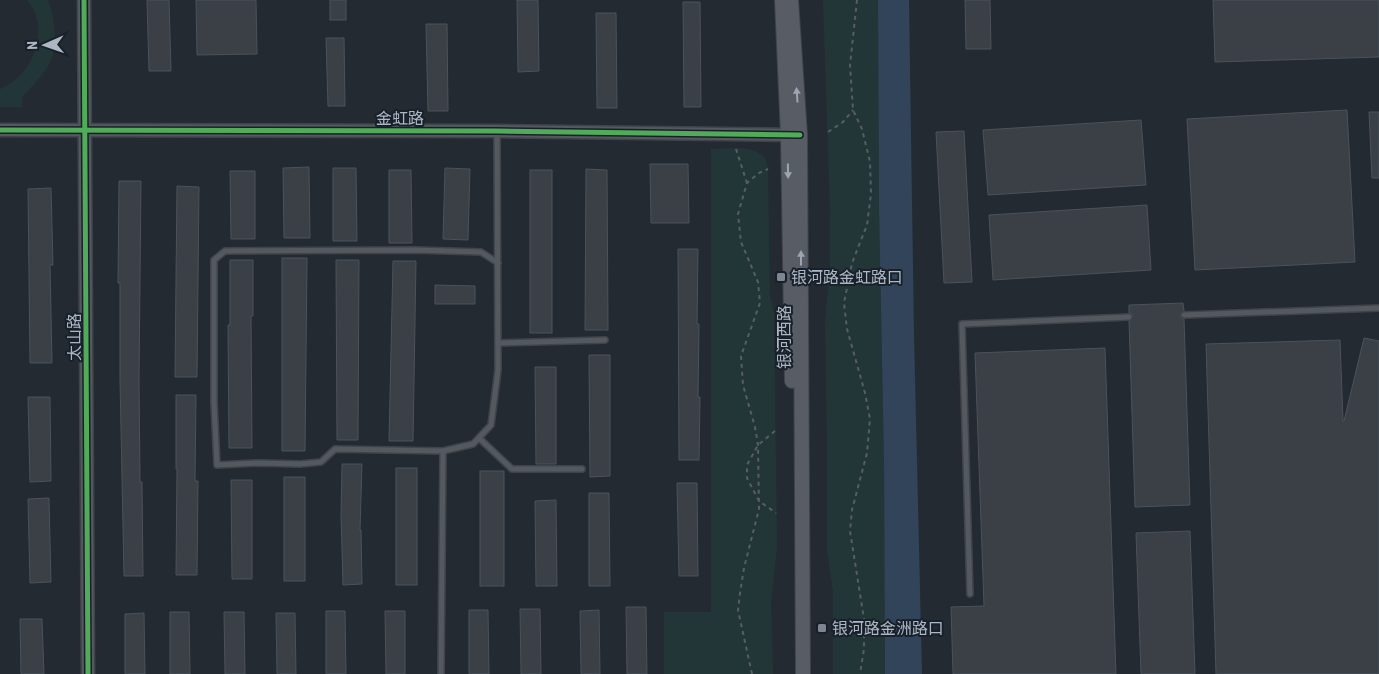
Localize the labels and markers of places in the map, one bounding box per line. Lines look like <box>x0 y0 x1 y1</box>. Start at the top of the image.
place label: 银河路金虹路口 <box>791 268 903 287</box>
marker: 银河路金虹路口 <box>775 271 787 283</box>
place label: 银河路金洲路口 <box>832 619 944 638</box>
marker: 银河路金洲路口 <box>816 622 828 634</box>

